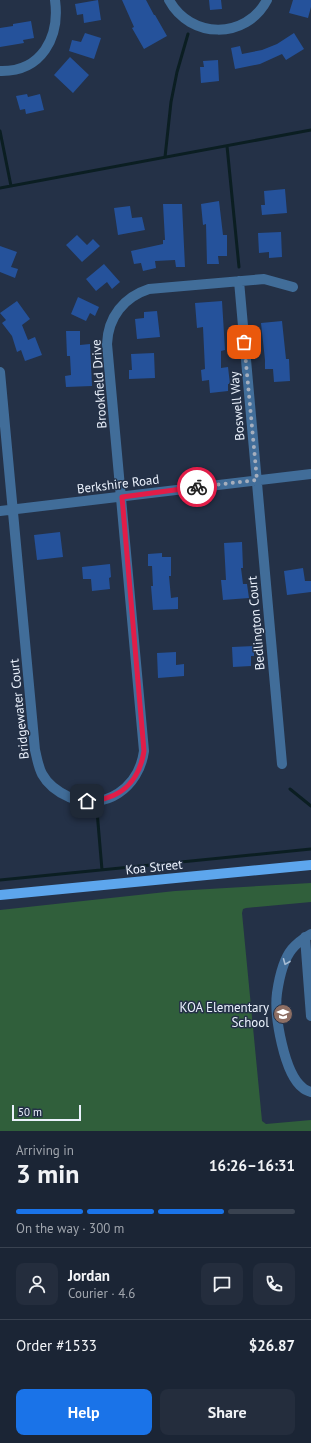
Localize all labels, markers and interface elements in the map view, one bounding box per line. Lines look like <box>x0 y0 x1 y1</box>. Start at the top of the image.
pin <box>227 325 261 359</box>
icon: bag <box>233 331 255 353</box>
street label: Brookfield Drive <box>87 339 111 429</box>
street label: Boswell Way <box>225 371 249 441</box>
courier <box>177 467 217 507</box>
street label: Berkshire Road <box>76 471 160 497</box>
icon: bike <box>186 476 208 498</box>
street label: Bedlington Court <box>243 575 269 671</box>
street label: Bridgewater Court <box>5 657 33 760</box>
pin <box>70 784 104 818</box>
icon: home <box>76 790 98 812</box>
street label: Koa Street <box>125 855 184 878</box>
one-way arrow <box>282 959 290 966</box>
place label: KOA Elementary School <box>180 999 269 1031</box>
school or university icon: KOA Elementary School <box>272 1003 294 1025</box>
scale bar <box>12 1103 81 1122</box>
text: 50 m <box>18 1105 42 1119</box>
text: Arriving in <box>16 1142 74 1159</box>
text: 16:26–16:31 <box>209 1156 295 1175</box>
text: 3 min <box>16 1157 79 1190</box>
text: On the way · 300 m <box>16 1220 124 1237</box>
button: person <box>16 1263 58 1305</box>
button: chat <box>201 1263 243 1305</box>
button: phone <box>253 1263 295 1305</box>
text: Jordan <box>68 1266 110 1285</box>
text: Courier · 4.6 <box>68 1285 135 1302</box>
text: Order #1533 <box>16 1336 97 1355</box>
text: $26.87 <box>249 1336 295 1355</box>
button: Help <box>16 1389 152 1435</box>
button: Share <box>160 1389 295 1435</box>

